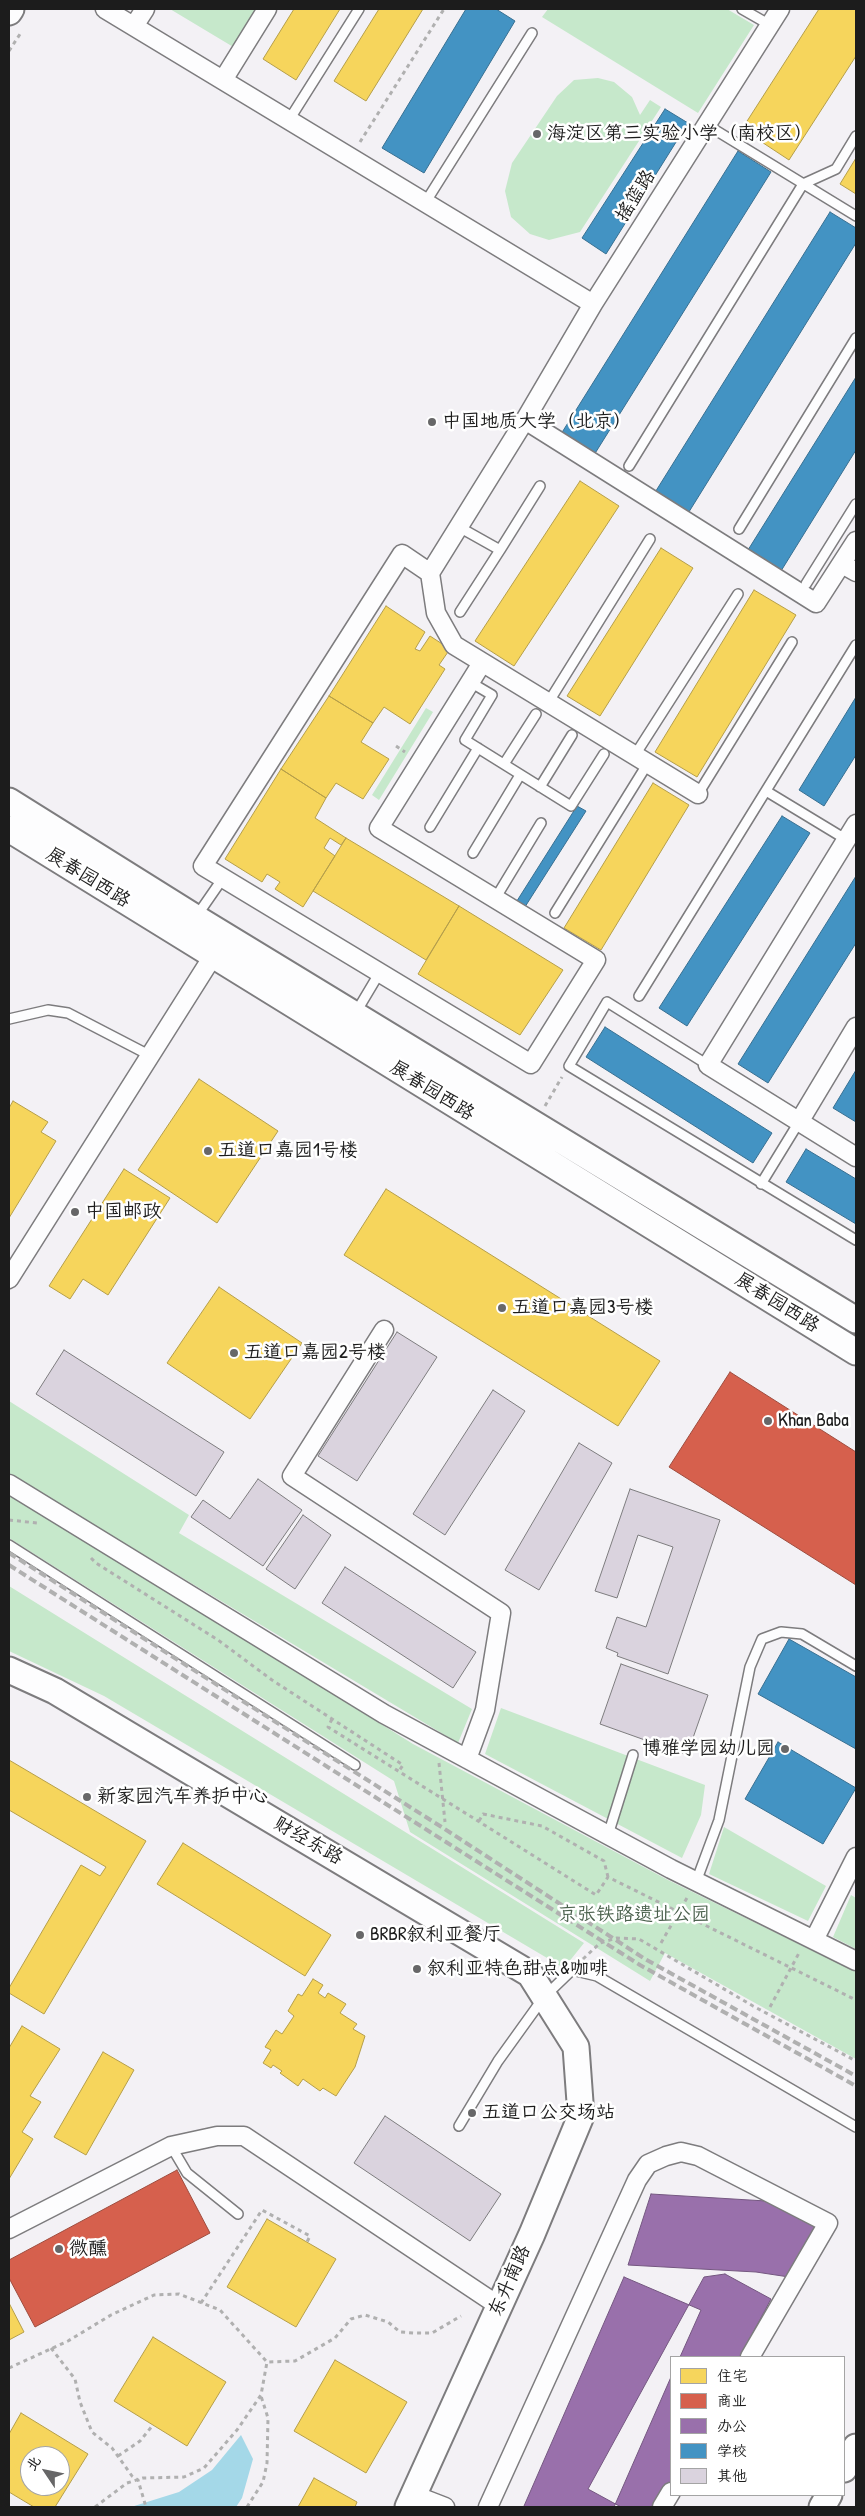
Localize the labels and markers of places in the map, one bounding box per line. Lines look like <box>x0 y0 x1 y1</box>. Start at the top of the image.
place label: 海淀区第三实验小学（南校区） <box>547 123 813 145</box>
marker: 海淀区第三实验小学（南校区） <box>531 128 543 140</box>
place label: 中国地质大学（北京） <box>442 411 632 433</box>
marker: 中国地质大学（北京） <box>426 416 438 428</box>
place label: 五道口嘉园1号楼 <box>218 1140 358 1162</box>
marker: 五道口嘉园1号楼 <box>202 1145 214 1157</box>
place label: 中国邮政 <box>85 1201 161 1223</box>
marker: 中国邮政 <box>69 1206 81 1218</box>
place label: 五道口嘉园3号楼 <box>512 1297 654 1319</box>
marker: 五道口嘉园3号楼 <box>496 1302 508 1314</box>
place label: 五道口嘉园2号楼 <box>244 1342 386 1364</box>
marker: 五道口嘉园2号楼 <box>228 1347 240 1359</box>
place label: Khan Baba <box>778 1410 849 1432</box>
marker: Khan Baba <box>762 1415 774 1427</box>
place label: 博雅学园幼儿园 <box>642 1738 775 1760</box>
marker: 博雅学园幼儿园 <box>779 1743 791 1755</box>
place label: 新家园汽车养护中心 <box>97 1786 268 1808</box>
marker: 新家园汽车养护中心 <box>81 1791 93 1803</box>
place label: BRBR叙利亚餐厅 <box>370 1924 502 1946</box>
marker: BRBR叙利亚餐厅 <box>354 1929 366 1941</box>
place label: 叙利亚特色甜点&咖啡 <box>427 1958 608 1980</box>
marker: 叙利亚特色甜点&咖啡 <box>411 1963 423 1975</box>
place label: 五道口公交场站 <box>482 2102 615 2124</box>
marker: 五道口公交场站 <box>466 2107 478 2119</box>
place label: 微醺 <box>69 2238 107 2260</box>
marker: 微醺 <box>53 2243 65 2255</box>

